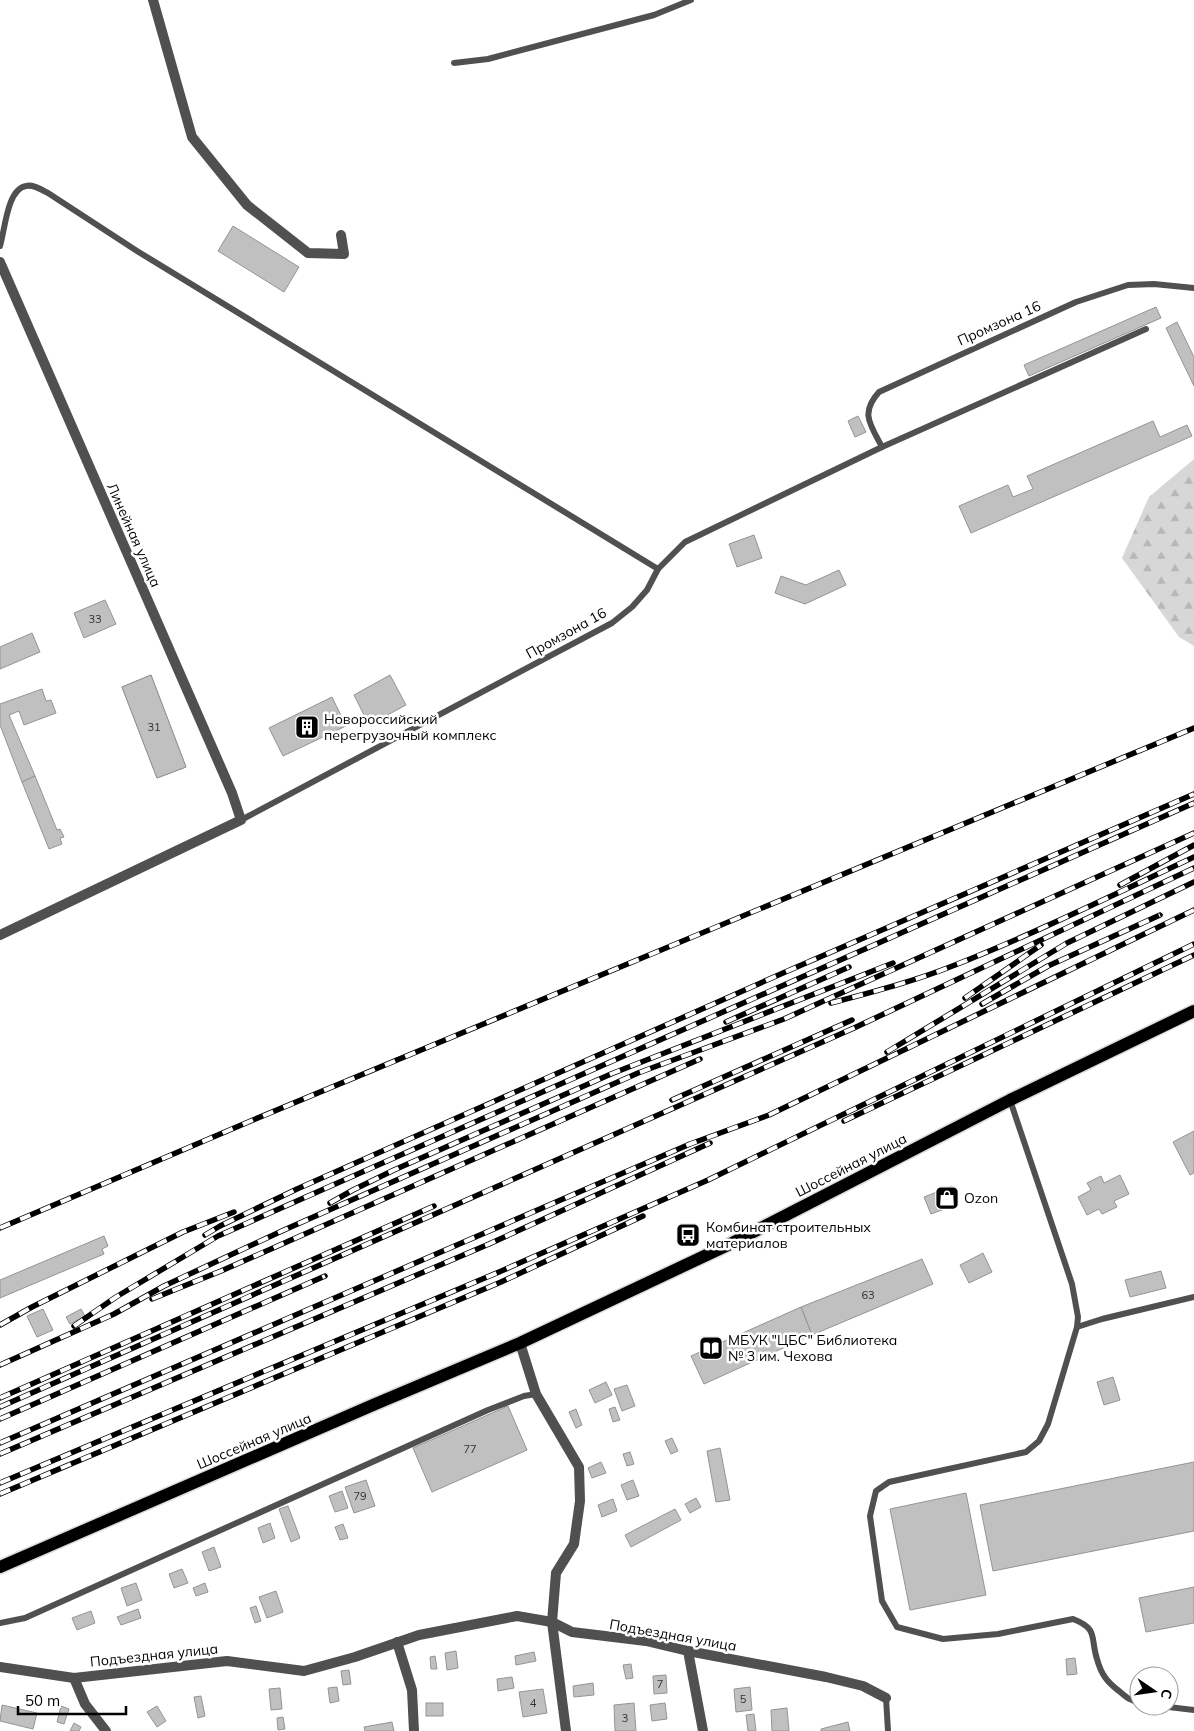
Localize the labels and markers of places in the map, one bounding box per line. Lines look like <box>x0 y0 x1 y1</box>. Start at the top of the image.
place label: Новороссийский перегрузочный комплекс <box>324 710 497 744</box>
building icon: Новороссийский перегрузочный комплекс <box>294 714 320 740</box>
shop icon: Ozon <box>934 1185 960 1211</box>
place label: Ozon <box>964 1189 998 1207</box>
place label: Комбинат строительных материалов <box>706 1218 871 1252</box>
bus stop icon: Комбинат строительных материалов <box>675 1222 701 1248</box>
place label: МБУК "ЦБС" Библиотека № 3 им. Чехова <box>728 1331 897 1365</box>
library icon: МБУК "ЦБС" Библиотека № 3 им. Чехова <box>698 1335 724 1361</box>

